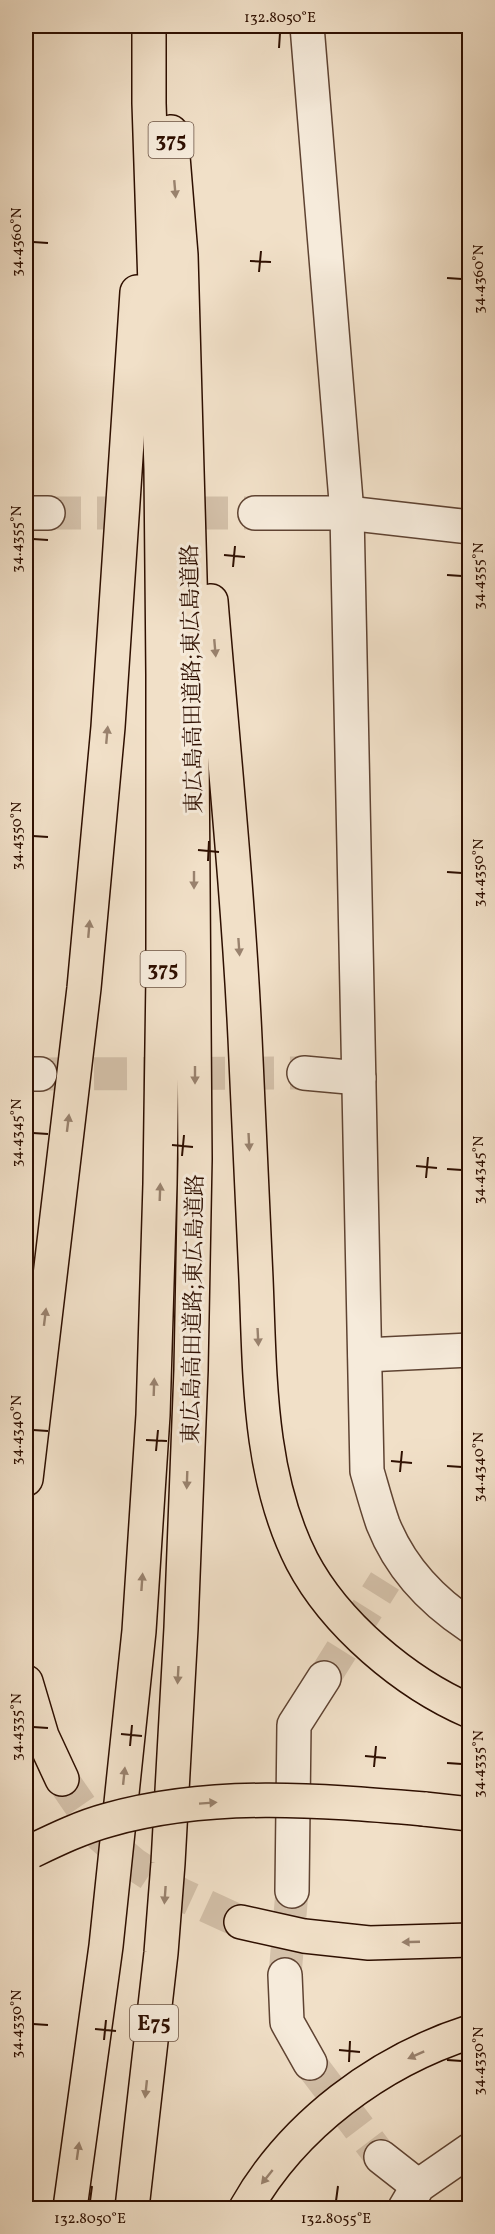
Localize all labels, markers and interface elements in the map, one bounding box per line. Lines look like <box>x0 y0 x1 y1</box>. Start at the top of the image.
text: 132.8050°E <box>244 8 316 29</box>
road number: 375 <box>148 122 194 158</box>
one-way arrow <box>171 179 180 198</box>
text: 34.4360°N <box>7 207 28 277</box>
text: 34.4360°N <box>469 244 490 314</box>
text: 34.4355°N <box>7 505 28 573</box>
text: 34.4355°N <box>469 542 490 610</box>
street label: 東広島高田道路;東広島道路 <box>176 544 211 814</box>
one-way arrow <box>210 639 220 658</box>
one-way arrow <box>102 726 112 745</box>
text: 34.4350°N <box>7 802 28 870</box>
text: 34.4350°N <box>469 839 490 907</box>
one-way arrow <box>189 871 199 890</box>
one-way arrow <box>84 920 94 939</box>
one-way arrow <box>235 938 244 957</box>
road number: 375 <box>140 951 186 987</box>
one-way arrow <box>190 1066 200 1085</box>
text: 34.4345°N <box>7 1099 28 1167</box>
one-way arrow <box>63 1113 73 1132</box>
one-way arrow <box>245 1132 254 1151</box>
text: 34.4345°N <box>469 1136 490 1204</box>
street label: 東広島高田道路;東広島道路 <box>177 1174 212 1444</box>
one-way arrow <box>155 1183 165 1202</box>
one-way arrow <box>40 1307 50 1326</box>
one-way arrow <box>254 1327 263 1346</box>
one-way arrow <box>149 1377 159 1396</box>
text: 34.4340°N <box>7 1395 28 1465</box>
text: 34.4340°N <box>469 1432 490 1502</box>
one-way arrow <box>182 1471 191 1490</box>
one-way arrow <box>137 1572 147 1591</box>
one-way arrow <box>174 1666 183 1685</box>
text: 34.4335°N <box>7 1693 28 1761</box>
text: 34.4335°N <box>469 1730 490 1798</box>
one-way arrow <box>119 1766 129 1785</box>
one-way arrow <box>199 1798 218 1808</box>
one-way arrow <box>161 1885 170 1904</box>
one-way arrow <box>402 1937 421 1947</box>
text: 34.4330°N <box>7 1990 28 2059</box>
road number: E75 <box>130 2005 178 2041</box>
text: 34.4330°N <box>469 2027 490 2096</box>
one-way arrow <box>407 2050 424 2059</box>
one-way arrow <box>141 2080 151 2099</box>
one-way arrow <box>73 2141 82 2160</box>
one-way arrow <box>261 2170 273 2185</box>
text: 132.8050°E <box>54 2209 126 2230</box>
text: 132.8055°E <box>301 2209 371 2230</box>

